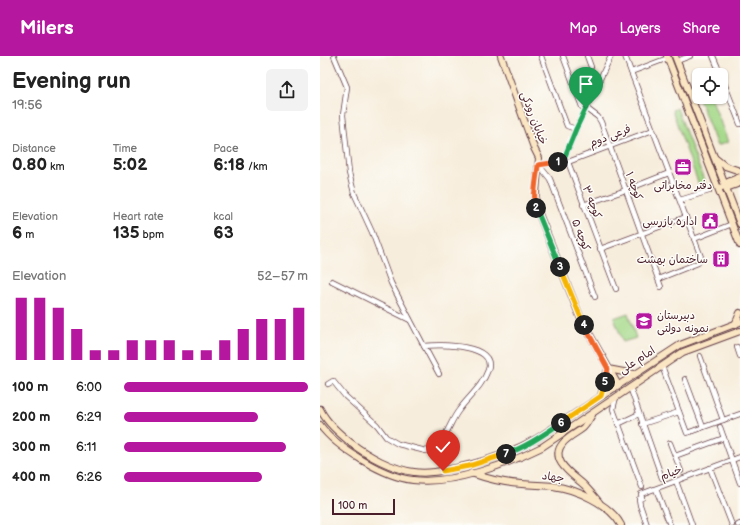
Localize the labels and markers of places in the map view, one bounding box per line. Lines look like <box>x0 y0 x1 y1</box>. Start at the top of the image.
pin <box>569 67 603 108</box>
pin: 1 <box>548 152 568 172</box>
office icon: دفتر مخابراتی <box>673 157 693 177</box>
place label: دفتر مخابراتی <box>654 179 712 193</box>
pin: 2 <box>526 198 546 218</box>
public building icon: اداره بازرسی <box>700 211 720 231</box>
place label: اداره بازرسی <box>642 215 697 229</box>
building icon: ساختمان بهشت <box>711 249 731 269</box>
place label: ساختمان بهشت <box>637 253 708 267</box>
pin: 3 <box>550 257 570 277</box>
place label: دبیرستان نمونه دولتی <box>657 309 709 336</box>
school or university icon: دبیرستان نمونه دولتی <box>634 311 654 331</box>
pin: 4 <box>574 315 594 335</box>
pin: 5 <box>595 372 615 392</box>
pin: 6 <box>551 413 571 433</box>
pin <box>426 430 460 471</box>
pin: 7 <box>496 444 516 464</box>

